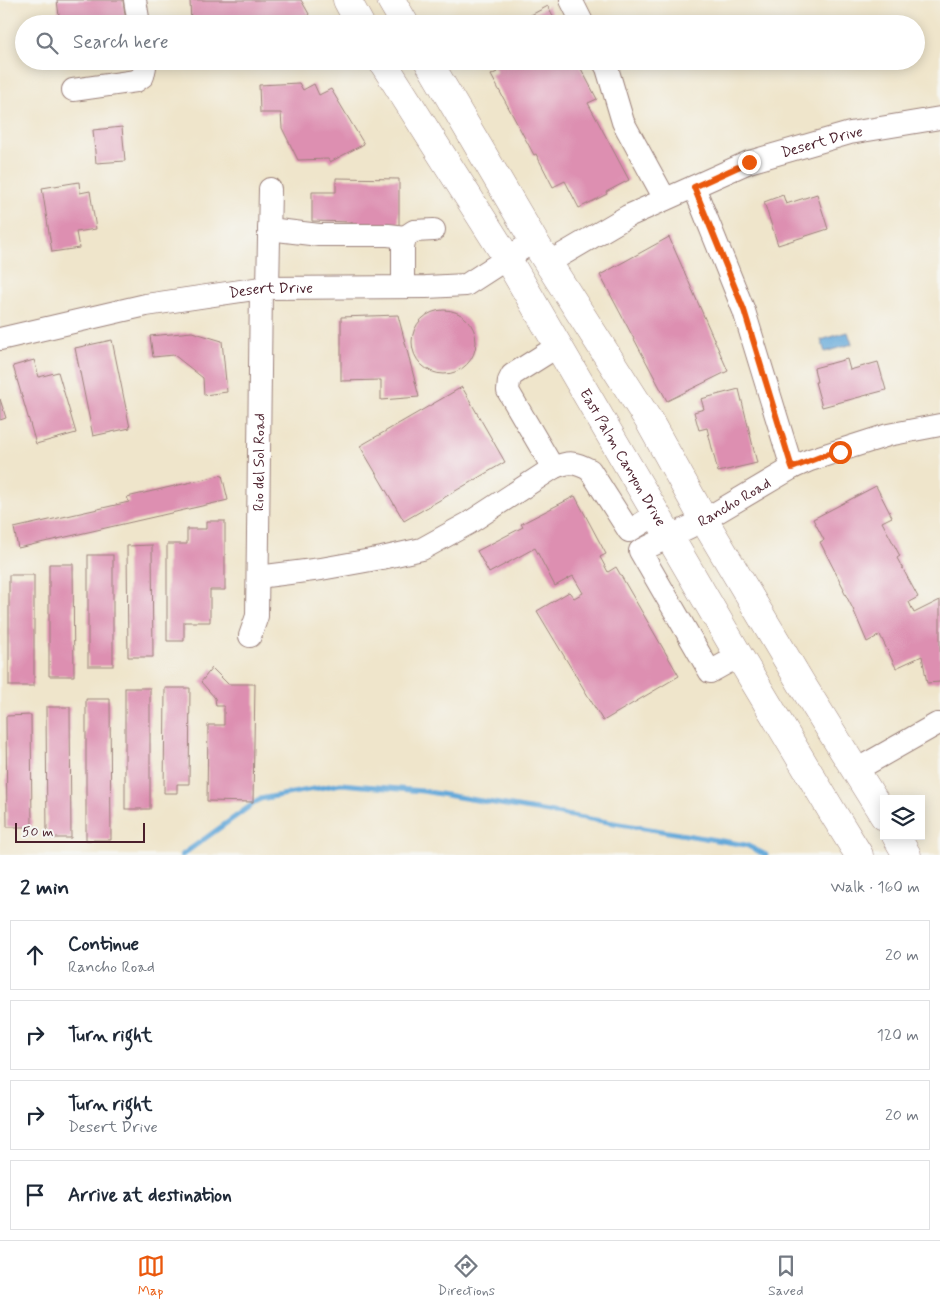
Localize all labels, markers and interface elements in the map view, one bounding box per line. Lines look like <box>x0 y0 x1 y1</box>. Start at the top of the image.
search box <box>15 15 925 70</box>
icon: search <box>33 29 61 57</box>
text: Search here <box>73 30 169 55</box>
street label: Desert Drive <box>779 122 865 163</box>
route end <box>738 151 761 174</box>
street label: Desert Drive <box>228 279 313 304</box>
street label: East Palm Canyon Drive <box>574 385 670 530</box>
street label: Rio del Sol Road <box>249 413 270 511</box>
route start <box>829 441 852 464</box>
street label: Rancho Road <box>695 474 775 532</box>
map controls <box>880 795 925 840</box>
button: layers <box>880 795 925 840</box>
scale bar <box>15 820 145 843</box>
text: 50 m <box>22 823 53 841</box>
text: 2 min <box>20 874 69 902</box>
text: Walk · 160 m <box>830 877 920 898</box>
text: Continue <box>68 932 139 957</box>
icon: ahead <box>21 941 49 969</box>
text: 20 m <box>885 945 919 966</box>
text: Rancho Road <box>68 957 155 978</box>
icon: right <box>21 1021 49 1049</box>
text: Turn right <box>68 1023 152 1048</box>
text: 120 m <box>877 1025 919 1046</box>
text: Turn right <box>68 1092 152 1117</box>
icon: right <box>21 1101 49 1129</box>
text: 20 m <box>885 1105 919 1126</box>
text: Desert Drive <box>68 1117 158 1138</box>
icon: arrive <box>21 1181 49 1209</box>
text: Arrive at destination <box>68 1183 232 1208</box>
tab: Map <box>137 1252 165 1300</box>
tab: Directions <box>438 1252 495 1300</box>
tab: Saved <box>768 1252 803 1300</box>

